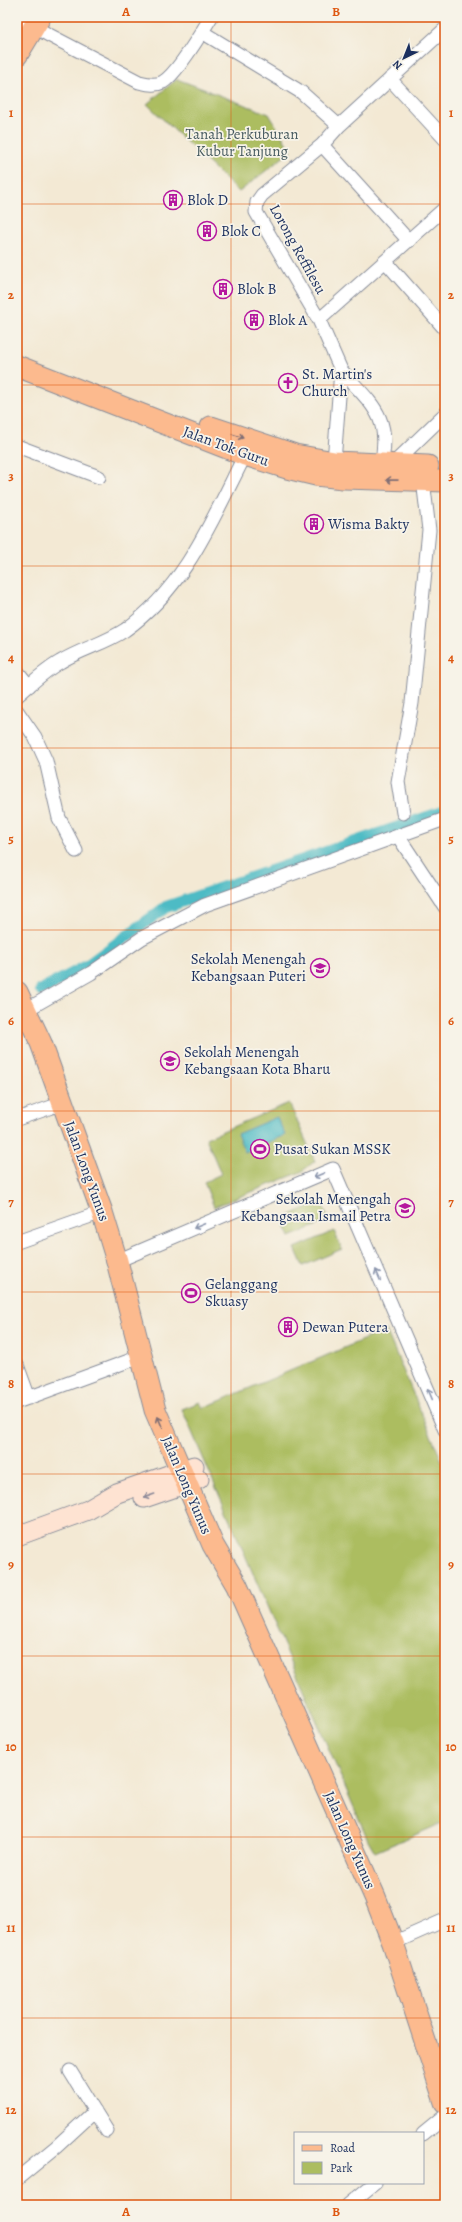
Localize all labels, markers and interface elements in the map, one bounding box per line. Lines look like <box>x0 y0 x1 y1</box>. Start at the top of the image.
text: A <box>121 3 131 20</box>
text: B <box>332 3 340 20</box>
north arrow <box>384 38 424 78</box>
text: N <box>389 57 406 73</box>
text: 1 <box>9 104 14 121</box>
text: 1 <box>449 104 454 121</box>
park label: Tanah Perkuburan Kubur Tanjung <box>186 124 298 161</box>
building icon: Blok D <box>162 189 184 211</box>
place label: Blok D <box>187 190 228 210</box>
street label: Lorong Reffilesu <box>265 200 331 298</box>
building icon: Blok C <box>196 220 218 242</box>
place label: Blok C <box>221 221 261 241</box>
building icon: Blok B <box>212 278 234 300</box>
place label: Blok B <box>237 279 277 299</box>
text: 2 <box>8 286 15 303</box>
text: 2 <box>448 286 455 303</box>
building icon: Blok A <box>243 309 265 331</box>
place label: Blok A <box>268 310 308 330</box>
place label: St. Martin's Church <box>302 364 372 401</box>
church icon: St. Martin's Church <box>277 372 299 394</box>
street label: Jalan Tok Guru <box>180 421 273 471</box>
one-way arrow <box>231 433 244 440</box>
text: 3 <box>8 467 14 484</box>
text: 3 <box>448 467 454 484</box>
one-way arrow <box>386 476 399 484</box>
building icon: Wisma Bakty <box>303 513 325 535</box>
place label: Wisma Bakty <box>327 514 409 534</box>
text: 4 <box>8 649 14 666</box>
text: 4 <box>448 649 454 666</box>
text: 5 <box>8 830 14 847</box>
text: 5 <box>448 830 454 847</box>
place label: Sekolah Menengah Kebangsaan Puteri <box>191 949 306 986</box>
school or university icon: Sekolah Menengah Kebangsaan Puteri <box>309 957 331 979</box>
text: 6 <box>8 1012 14 1029</box>
text: 6 <box>448 1012 454 1029</box>
place label: Sekolah Menengah Kebangsaan Kota Bharu <box>184 1042 331 1079</box>
school or university icon: Sekolah Menengah Kebangsaan Kota Bharu <box>159 1050 181 1072</box>
street label: Jalan Long Yunus <box>60 1118 114 1224</box>
sports icon: Pusat Sukan MSSK <box>249 1138 271 1160</box>
place label: Pusat Sukan MSSK <box>274 1139 391 1159</box>
one-way arrow <box>314 1172 326 1179</box>
place label: Sekolah Menengah Kebangsaan Ismail Petra <box>240 1189 391 1226</box>
text: 7 <box>8 1193 14 1210</box>
text: 7 <box>448 1193 454 1210</box>
school or university icon: Sekolah Menengah Kebangsaan Ismail Petra <box>394 1197 416 1219</box>
one-way arrow <box>194 1223 206 1230</box>
one-way arrow <box>374 1269 382 1281</box>
place label: Gelanggang Skuasy <box>205 1274 278 1311</box>
sports icon: Gelanggang Skuasy <box>180 1282 202 1304</box>
building icon: Dewan Putera <box>277 1316 299 1338</box>
place label: Dewan Putera <box>302 1317 388 1337</box>
text: 8 <box>8 1375 14 1392</box>
text: 8 <box>448 1375 454 1392</box>
one-way arrow <box>425 1389 433 1401</box>
one-way arrow <box>156 1416 163 1428</box>
street label: Jalan Long Yunus <box>157 1433 217 1537</box>
one-way arrow <box>143 1493 156 1500</box>
text: 9 <box>8 1556 14 1573</box>
text: 9 <box>448 1556 454 1573</box>
text: 10 <box>5 1738 17 1755</box>
text: 10 <box>445 1738 457 1755</box>
street label: Jalan Long Yunus <box>319 1788 381 1892</box>
text: 11 <box>6 1919 16 1936</box>
text: 11 <box>446 1919 456 1936</box>
text: 12 <box>6 2101 17 2118</box>
text: 12 <box>446 2101 457 2118</box>
legend <box>294 2132 424 2184</box>
text: Road <box>330 2140 356 2156</box>
text: Park <box>330 2160 353 2176</box>
text: A <box>121 2203 131 2220</box>
text: B <box>332 2203 340 2220</box>

